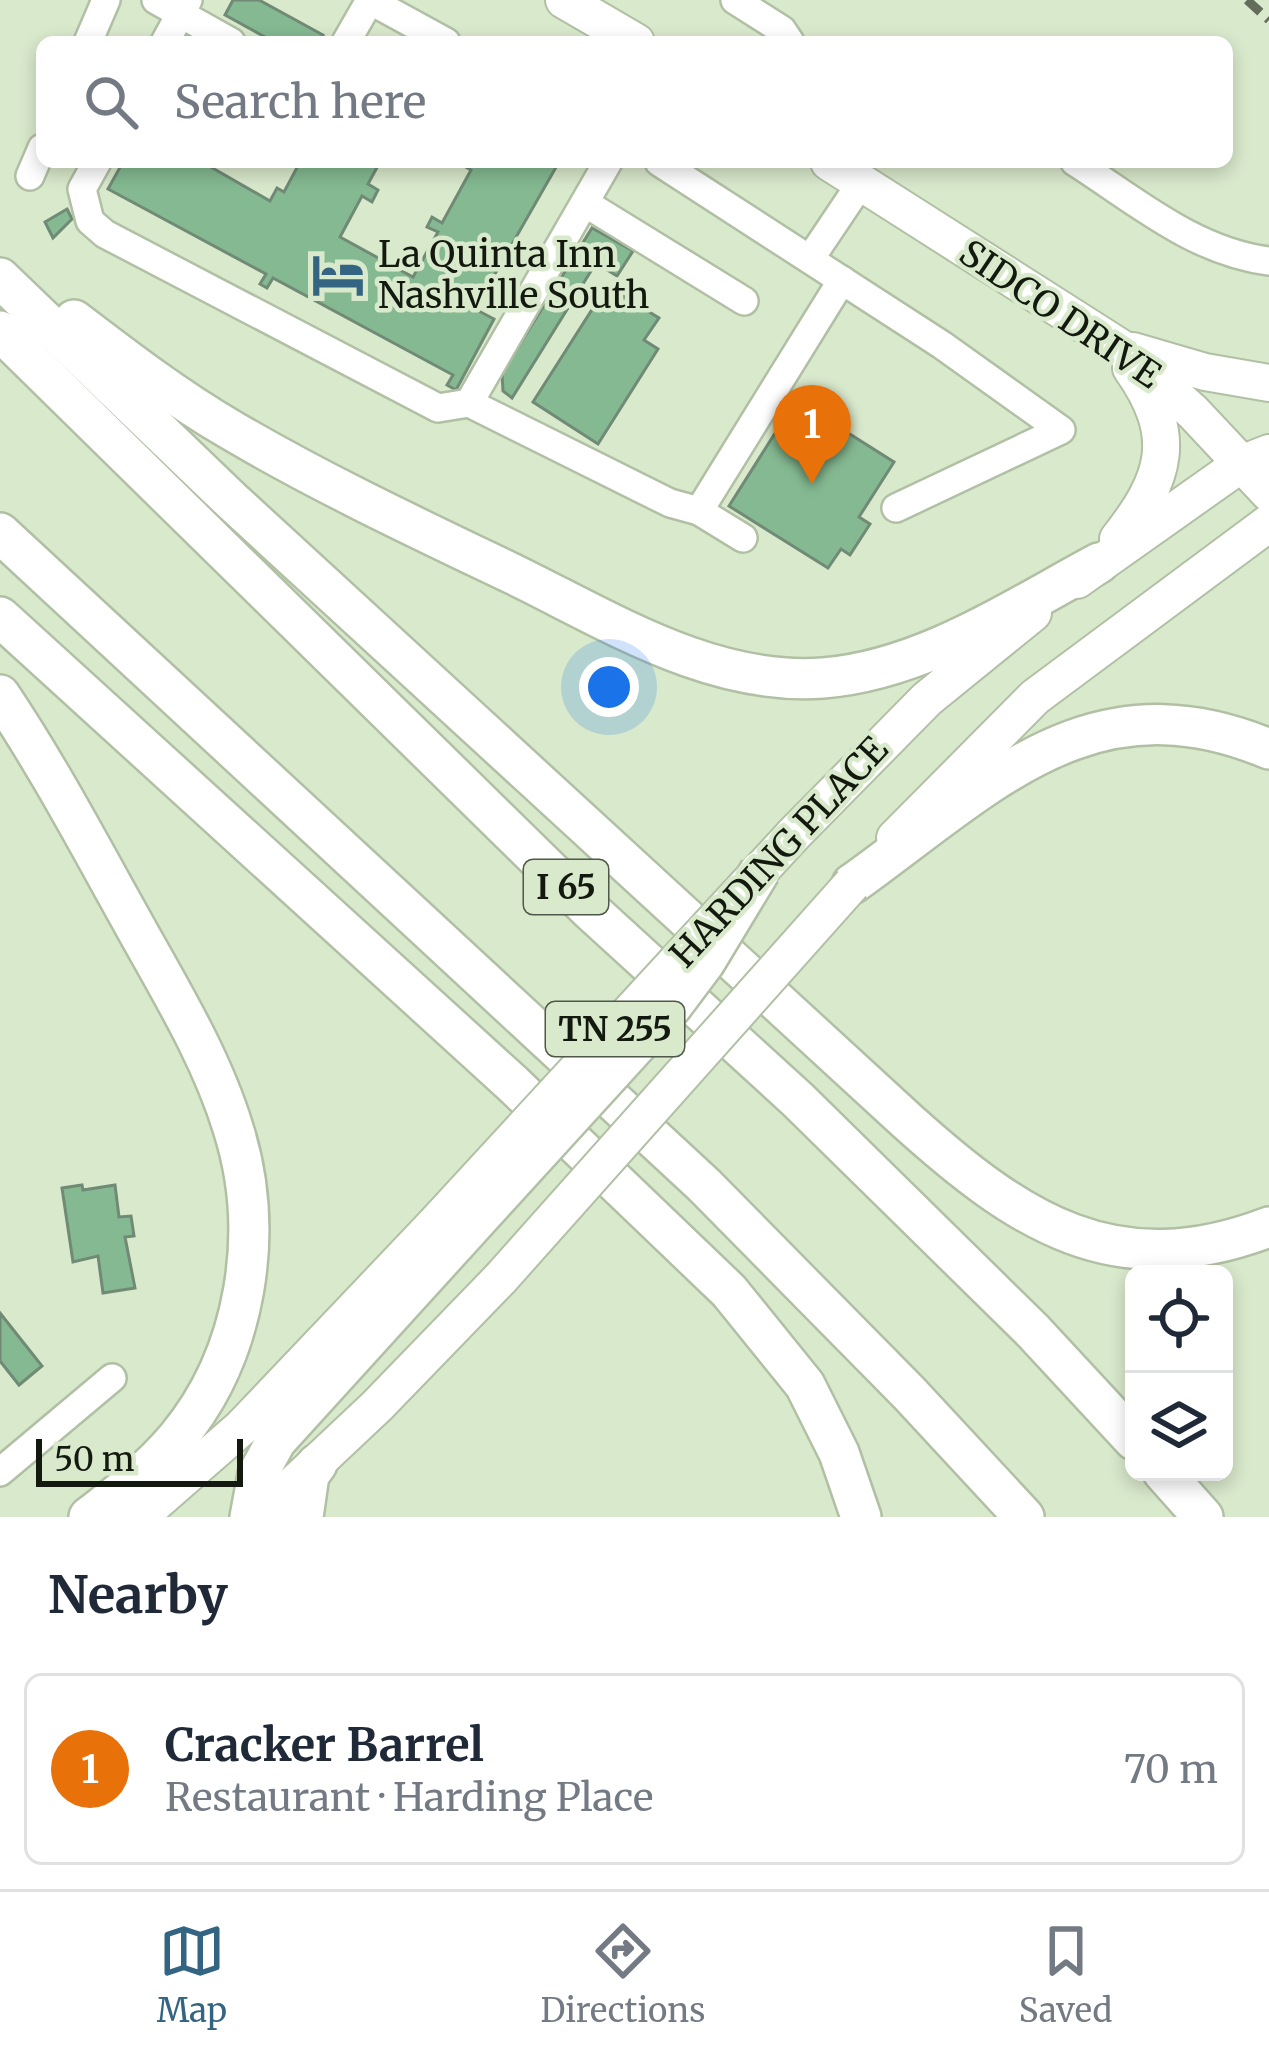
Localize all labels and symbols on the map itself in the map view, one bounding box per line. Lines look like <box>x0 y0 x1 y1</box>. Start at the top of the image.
street label: SIDCO DRIVE <box>951 230 1169 398</box>
place label: La Quinta Inn Nashville South <box>378 232 649 318</box>
hotel icon: La Quinta Inn Nashville South <box>309 246 367 304</box>
pin: 1 <box>773 385 851 484</box>
your location <box>579 657 639 717</box>
street label: HARDING PLACE <box>661 727 897 977</box>
road number: I 65 <box>524 860 608 914</box>
road number: TN 255 <box>546 1002 684 1056</box>
scale bar <box>36 1433 243 1486</box>

